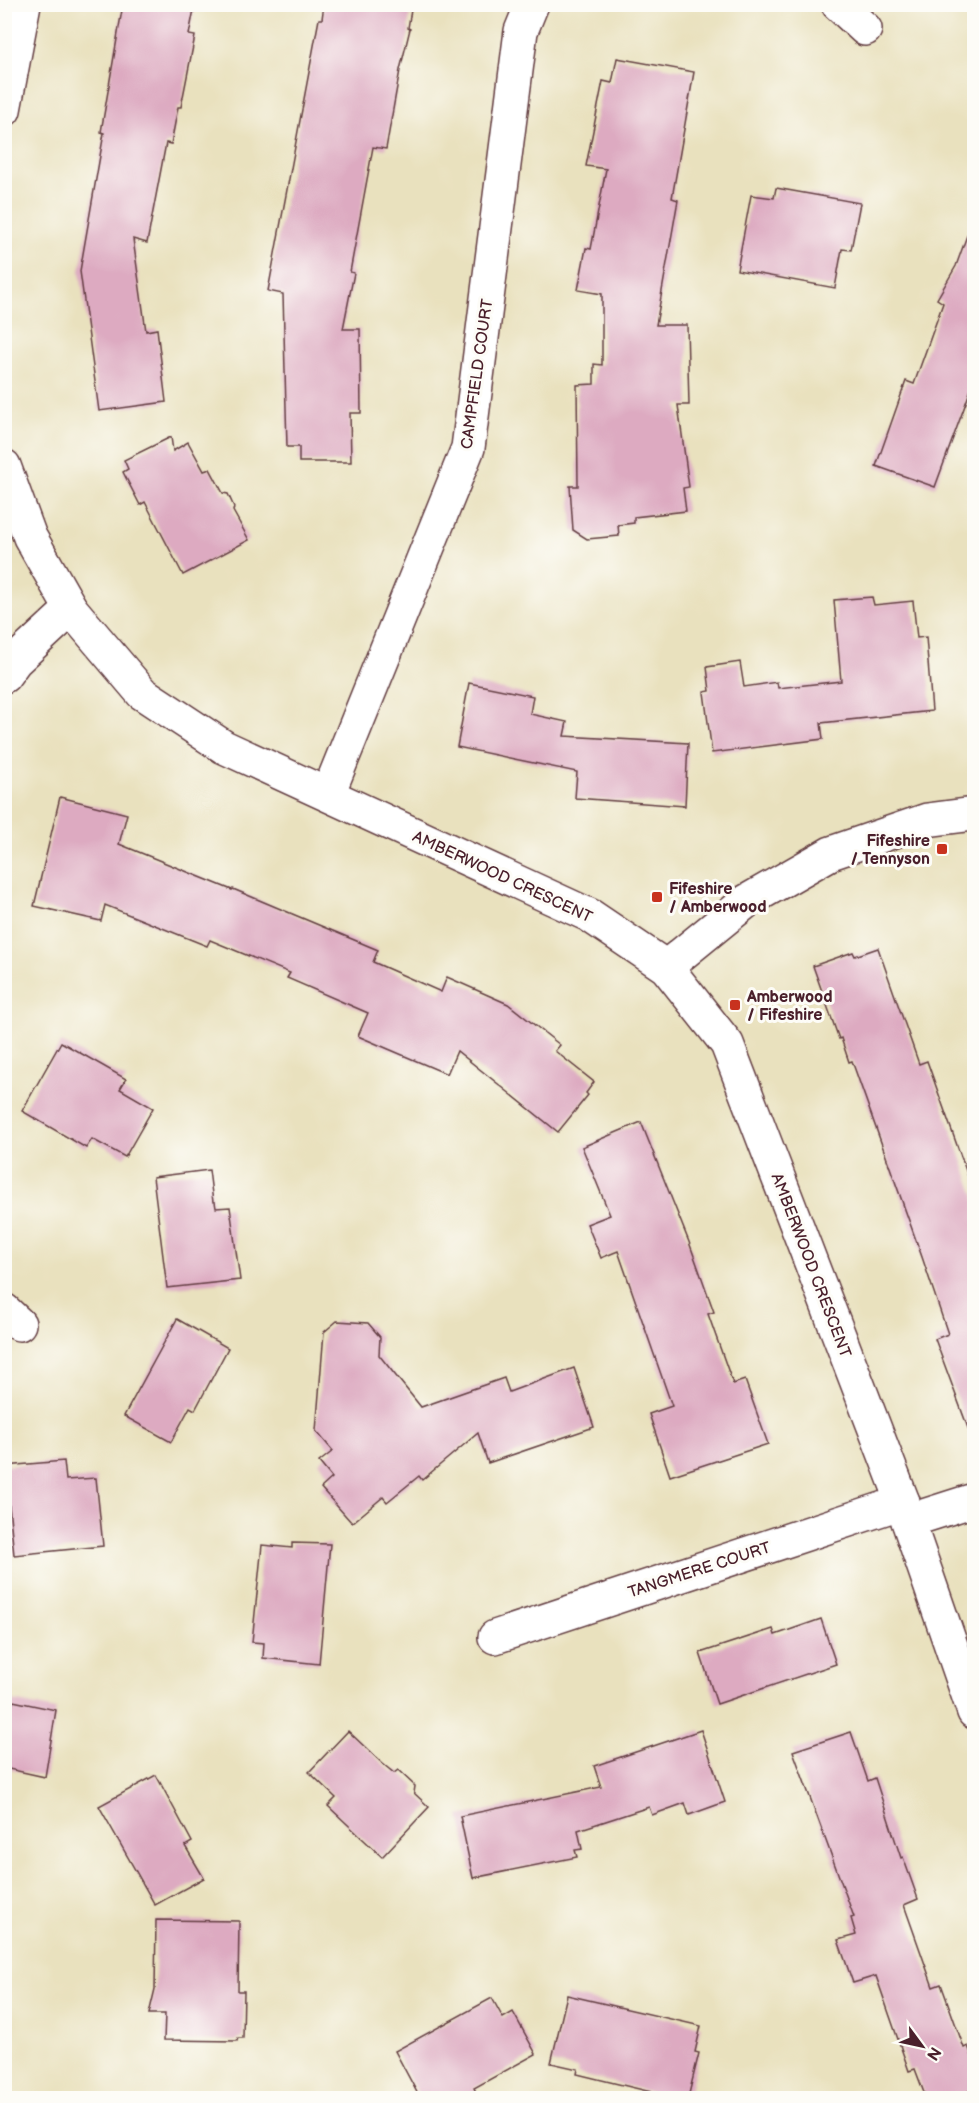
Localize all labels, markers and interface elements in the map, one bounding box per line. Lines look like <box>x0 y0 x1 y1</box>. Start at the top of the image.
street label: CAMPFIELD COURT <box>458 297 497 451</box>
street label: AMBERWOOD CRESCENT <box>409 827 596 928</box>
place label: Fifeshire / Tennyson <box>850 832 930 869</box>
marker: Fifeshire / Tennyson <box>935 842 949 856</box>
place label: Fifeshire / Amberwood <box>669 880 767 917</box>
marker: Fifeshire / Amberwood <box>650 890 664 904</box>
place label: Amberwood / Fifeshire <box>746 988 833 1025</box>
marker: Amberwood / Fifeshire <box>728 998 742 1012</box>
street label: AMBERWOOD CRESCENT <box>767 1171 855 1361</box>
street label: TANGMERE COURT <box>626 1538 773 1602</box>
north arrow <box>892 2016 952 2076</box>
text: N <box>922 2043 945 2064</box>

